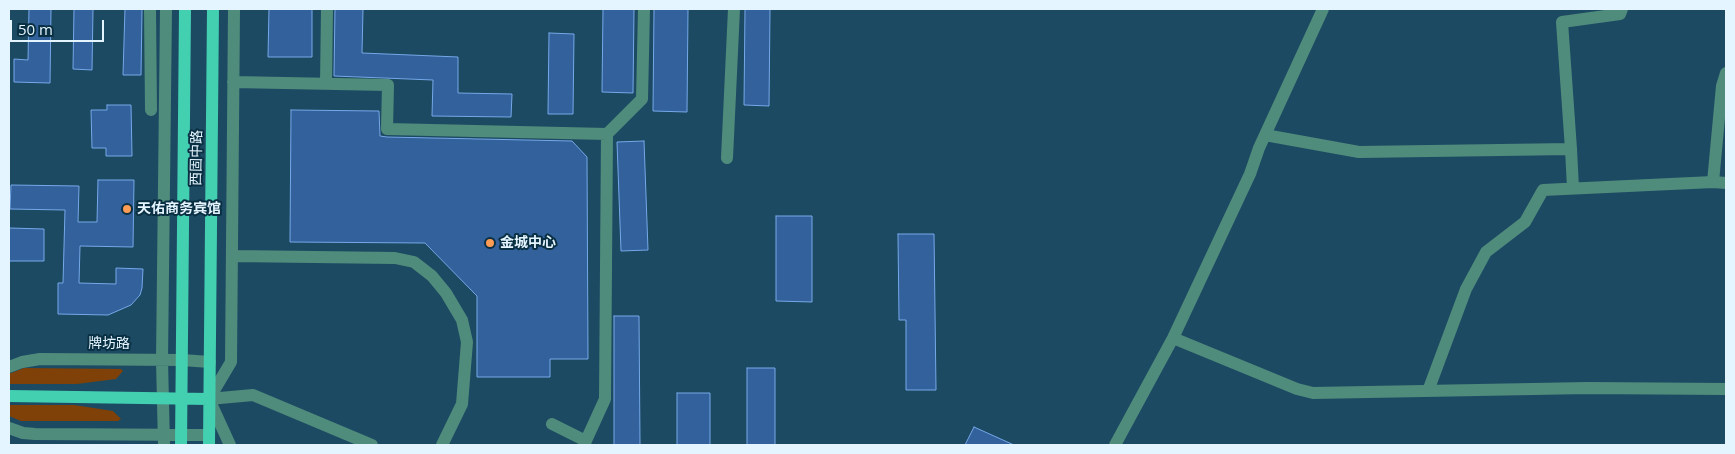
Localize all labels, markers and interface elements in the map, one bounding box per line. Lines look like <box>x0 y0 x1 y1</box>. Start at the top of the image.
scale bar <box>12 10 106 42</box>
text: 50 m <box>18 19 53 39</box>
street label: 西固中路 <box>188 130 206 186</box>
place label: 天佑商务宾馆 <box>137 201 221 217</box>
marker: 天佑商务宾馆 <box>121 203 133 215</box>
place label: 金城中心 <box>500 235 556 251</box>
marker: 金城中心 <box>484 237 496 249</box>
street label: 牌坊路 <box>88 336 130 352</box>

